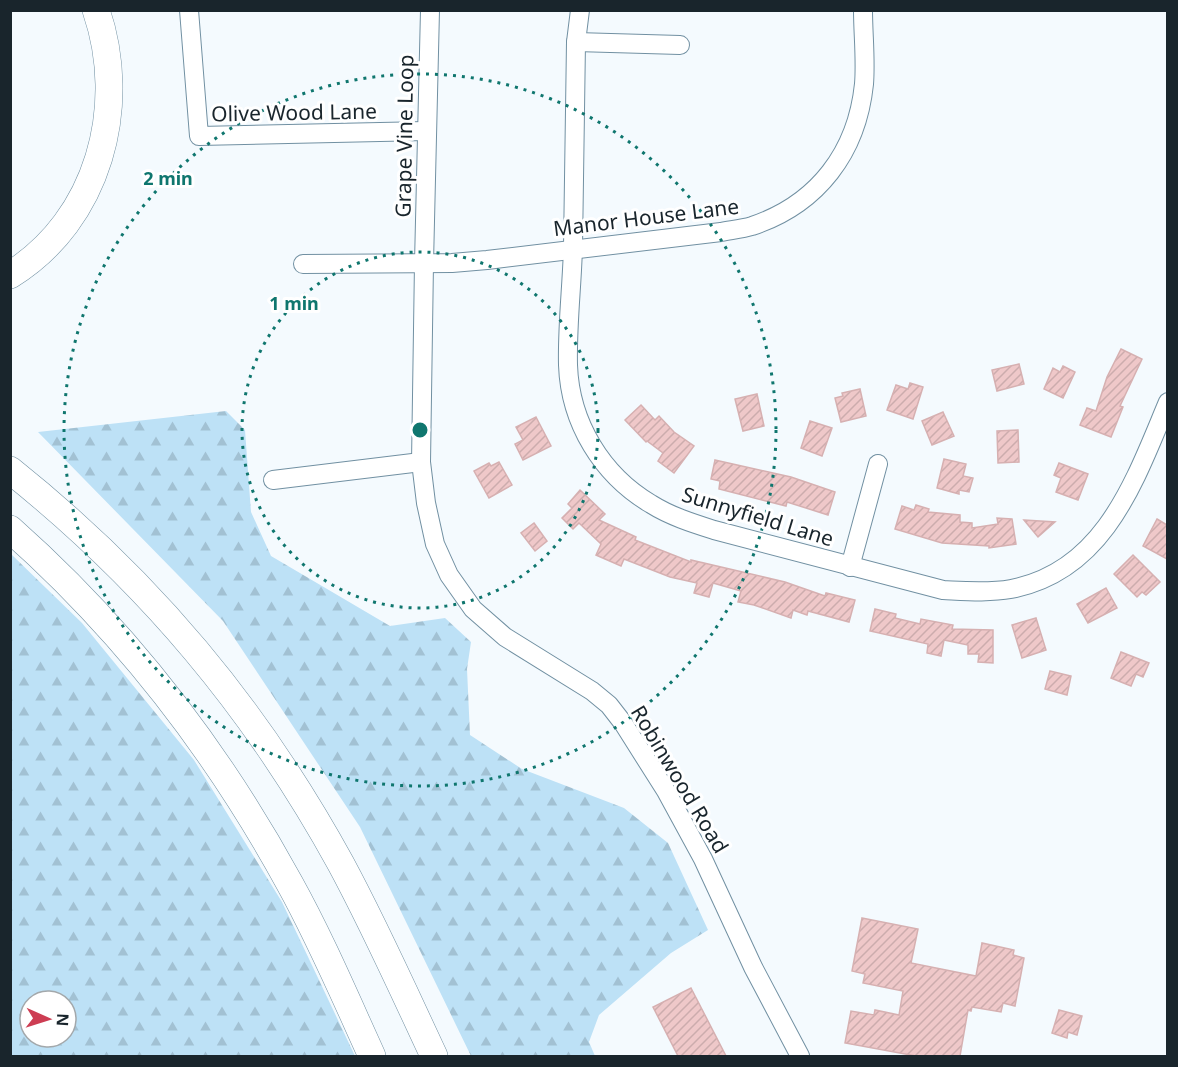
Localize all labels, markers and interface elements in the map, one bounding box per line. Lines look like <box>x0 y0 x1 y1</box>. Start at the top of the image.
street label: Grape Vine Loop <box>389 54 419 218</box>
street label: Olive Wood Lane <box>211 97 377 127</box>
text: 2 min <box>143 166 193 190</box>
street label: Manor House Lane <box>552 192 740 242</box>
text: 1 min <box>269 291 319 315</box>
centre of rings <box>410 420 430 440</box>
street label: Sunnyfield Lane <box>679 480 837 552</box>
street label: Robinwood Road <box>625 700 735 858</box>
north arrow <box>18 989 78 1049</box>
text: N <box>52 1013 74 1027</box>

